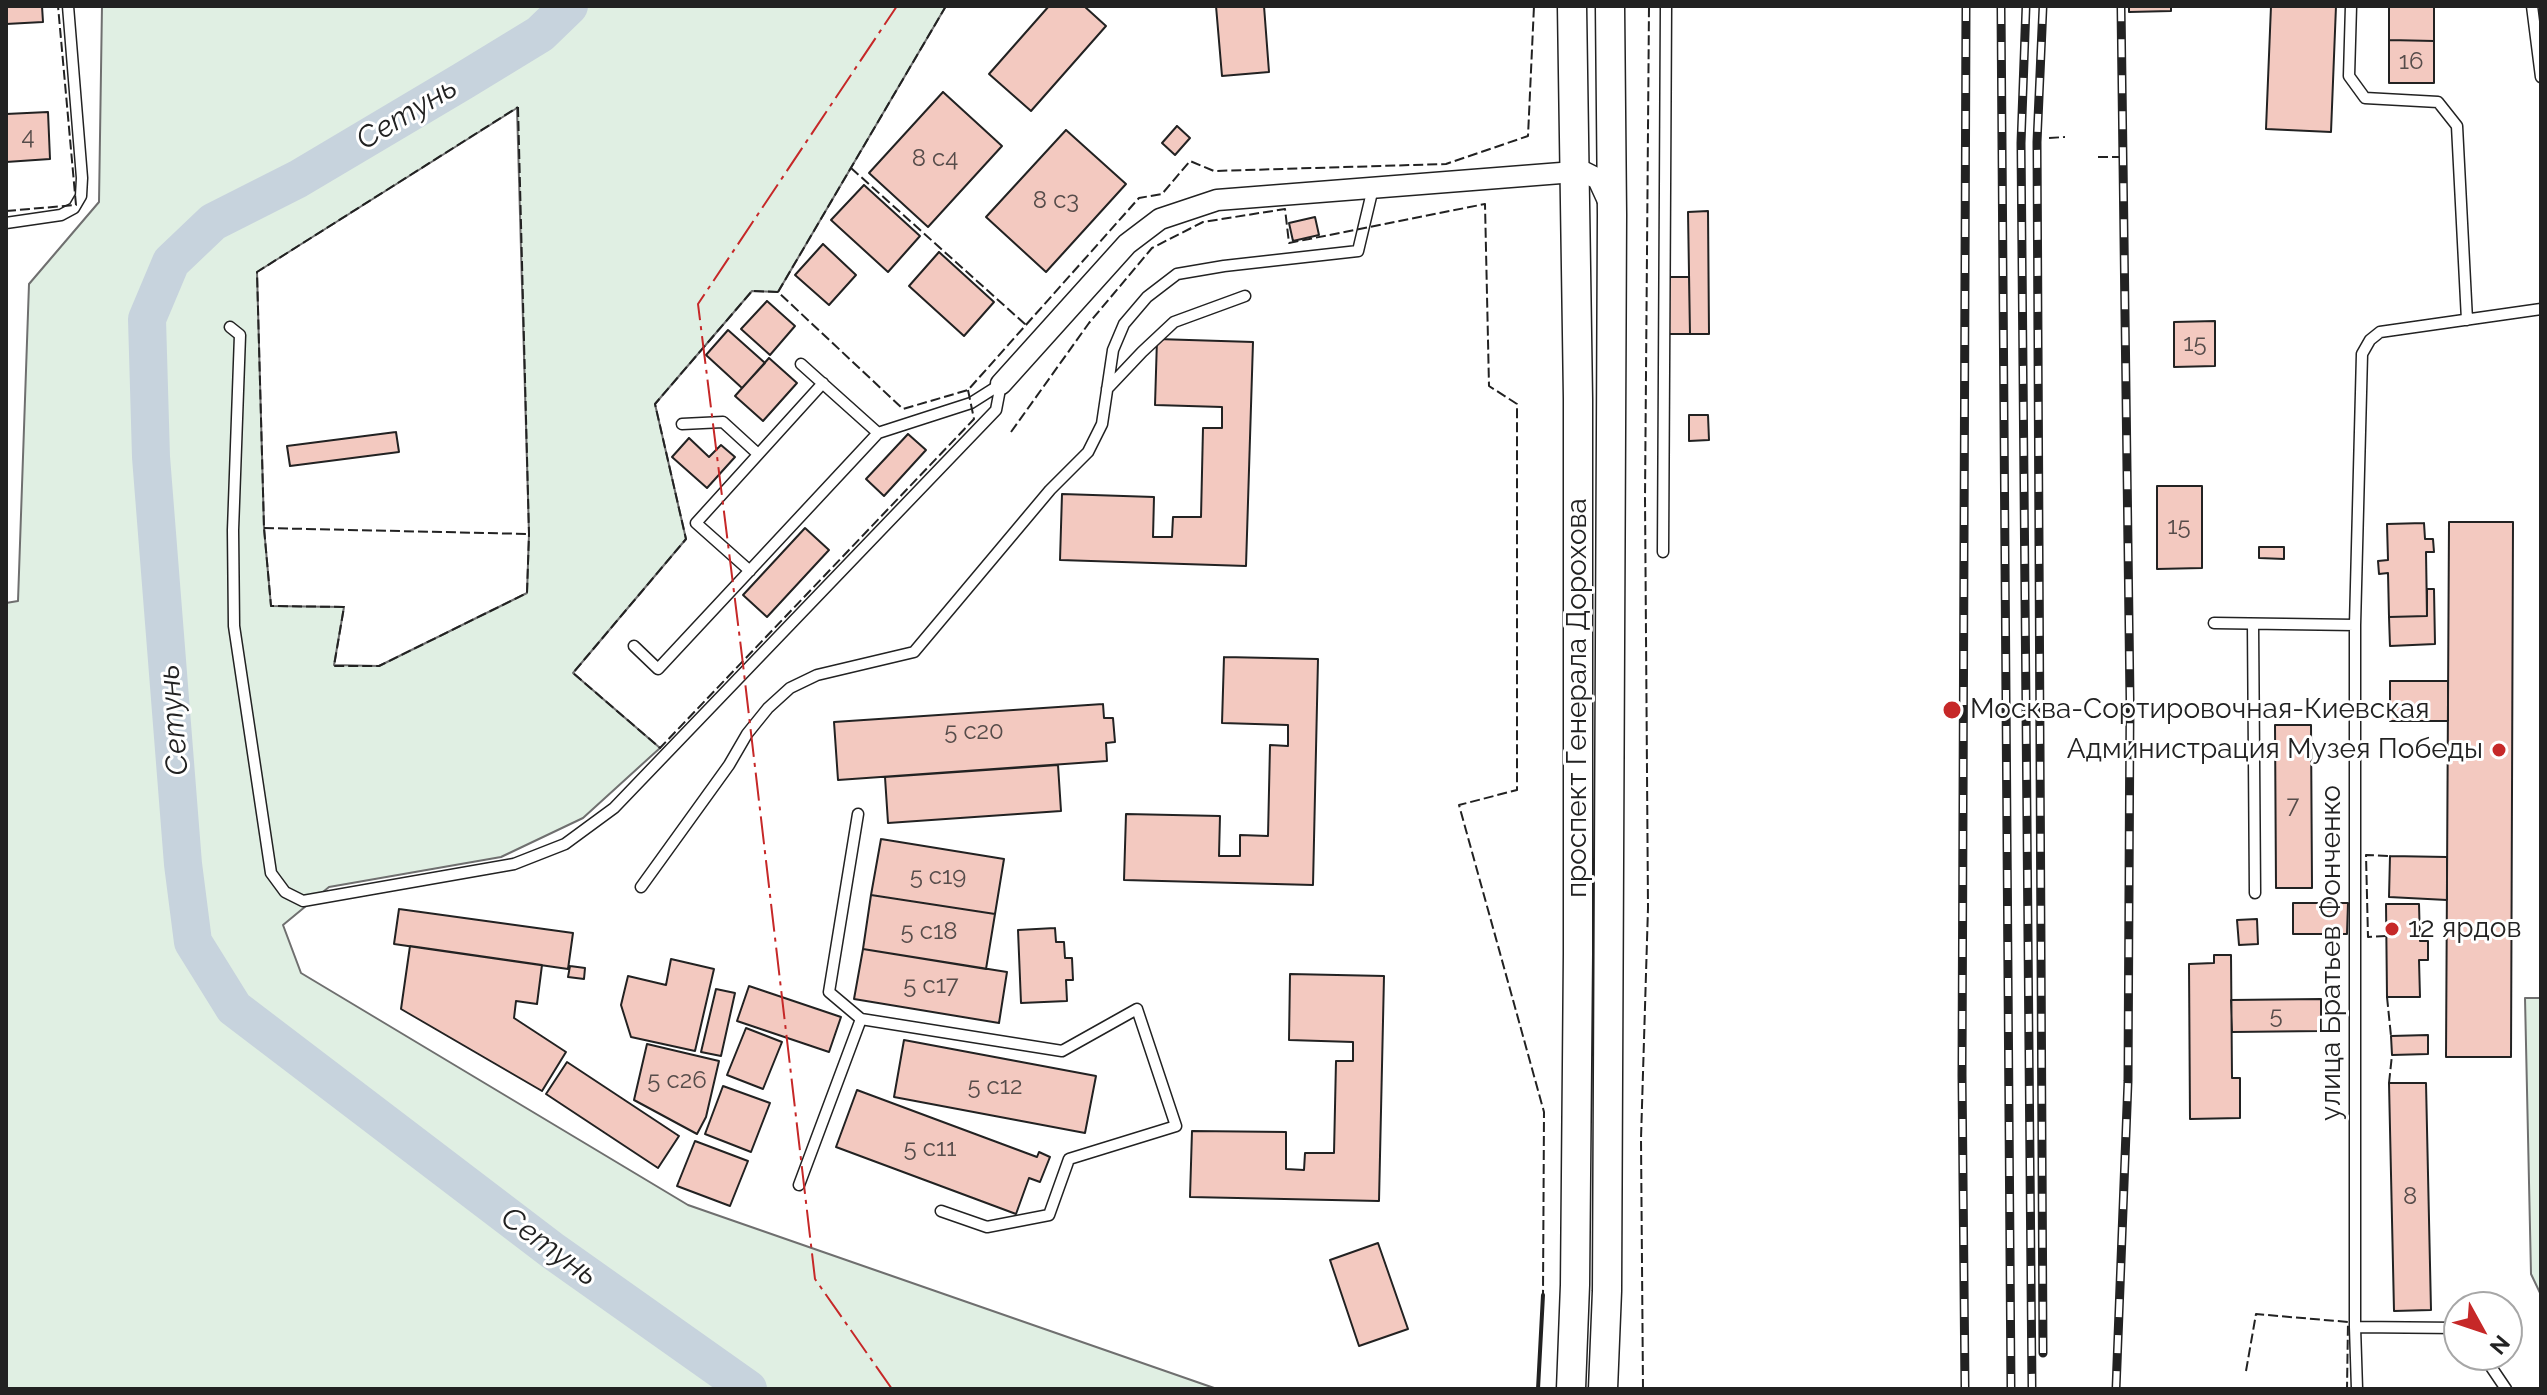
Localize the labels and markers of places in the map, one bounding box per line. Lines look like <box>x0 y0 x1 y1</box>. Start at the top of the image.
place label: Москва-Сортировочная-Киевская <box>1970 693 2429 727</box>
marker: Москва-Сортировочная-Киевская <box>1941 699 1963 721</box>
place label: Администрация Музея Победы <box>2067 733 2483 767</box>
marker: Администрация Музея Победы <box>2490 741 2508 759</box>
place label: 12 ярдов <box>2408 912 2521 946</box>
marker: 12 ярдов <box>2383 920 2401 938</box>

